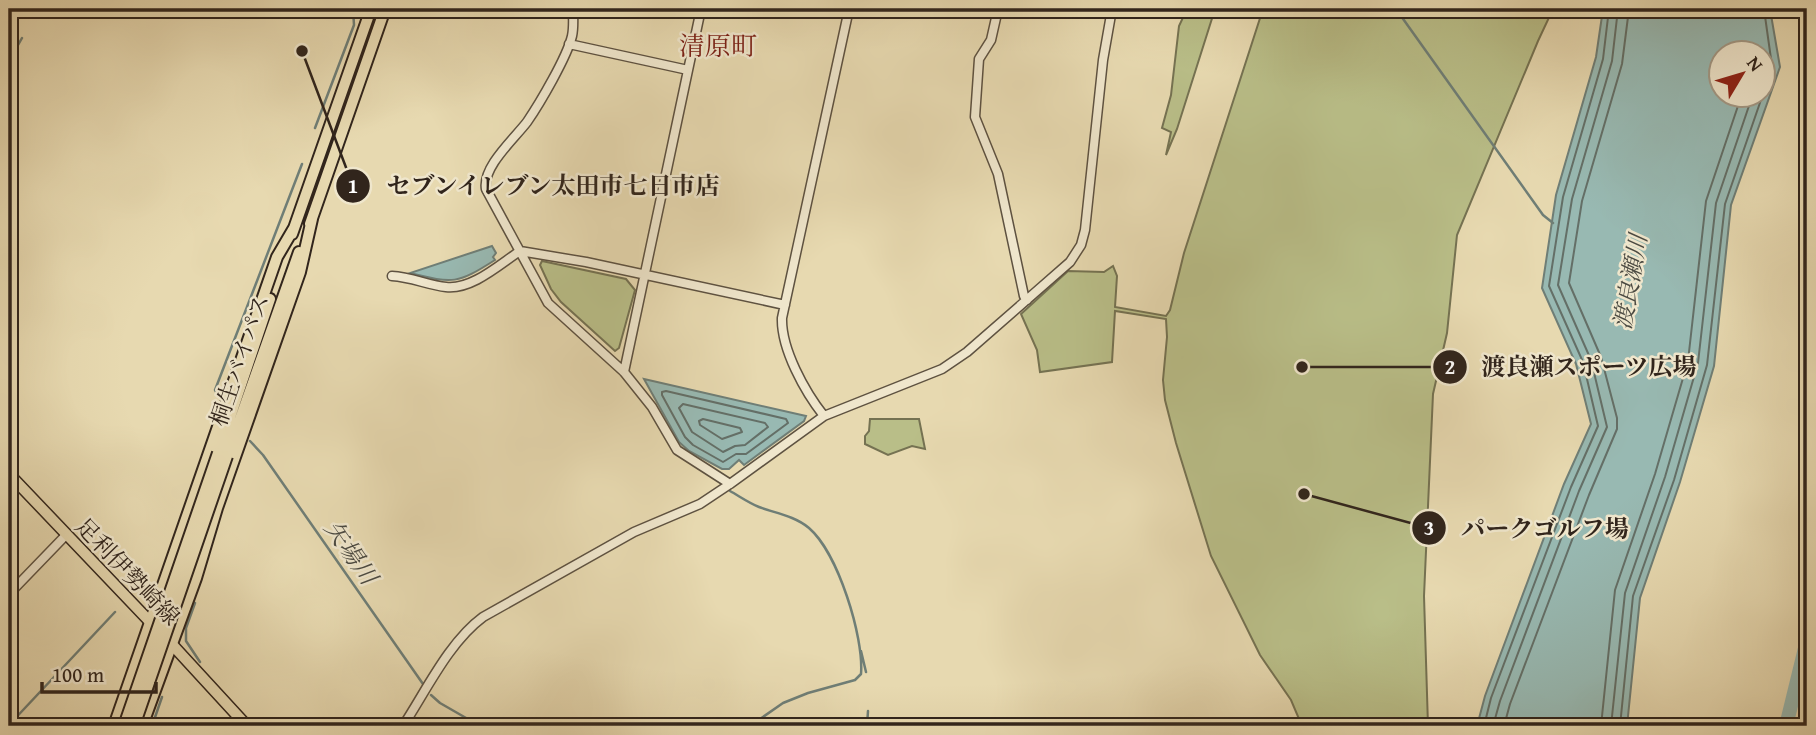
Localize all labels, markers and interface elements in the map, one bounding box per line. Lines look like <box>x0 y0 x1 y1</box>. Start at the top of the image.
district label: 清原町 <box>679 26 757 65</box>
north arrow <box>1708 38 1778 108</box>
text: N <box>1740 50 1771 77</box>
callout: セブンイレブン太田市七日市店 <box>336 163 735 208</box>
text: セブンイレブン太田市七日市店 <box>387 168 719 203</box>
text: 1 <box>348 170 358 201</box>
water label: 渡良瀬川 <box>1604 229 1656 332</box>
street label: 桐生バイパス <box>201 290 277 430</box>
callout: 渡良瀬スポーツ広場 <box>1432 344 1711 389</box>
text: 渡良瀬スポーツ広場 <box>1481 349 1697 384</box>
text: 2 <box>1445 351 1455 382</box>
callout: パークゴルフ場 <box>1412 506 1643 551</box>
street label: 足利伊勢崎線 <box>68 510 188 632</box>
text: パークゴルフ場 <box>1461 511 1629 546</box>
water label: 矢場川 <box>316 512 388 594</box>
text: 3 <box>1424 512 1434 543</box>
scale bar <box>42 651 156 695</box>
text: 100 m <box>52 659 104 690</box>

